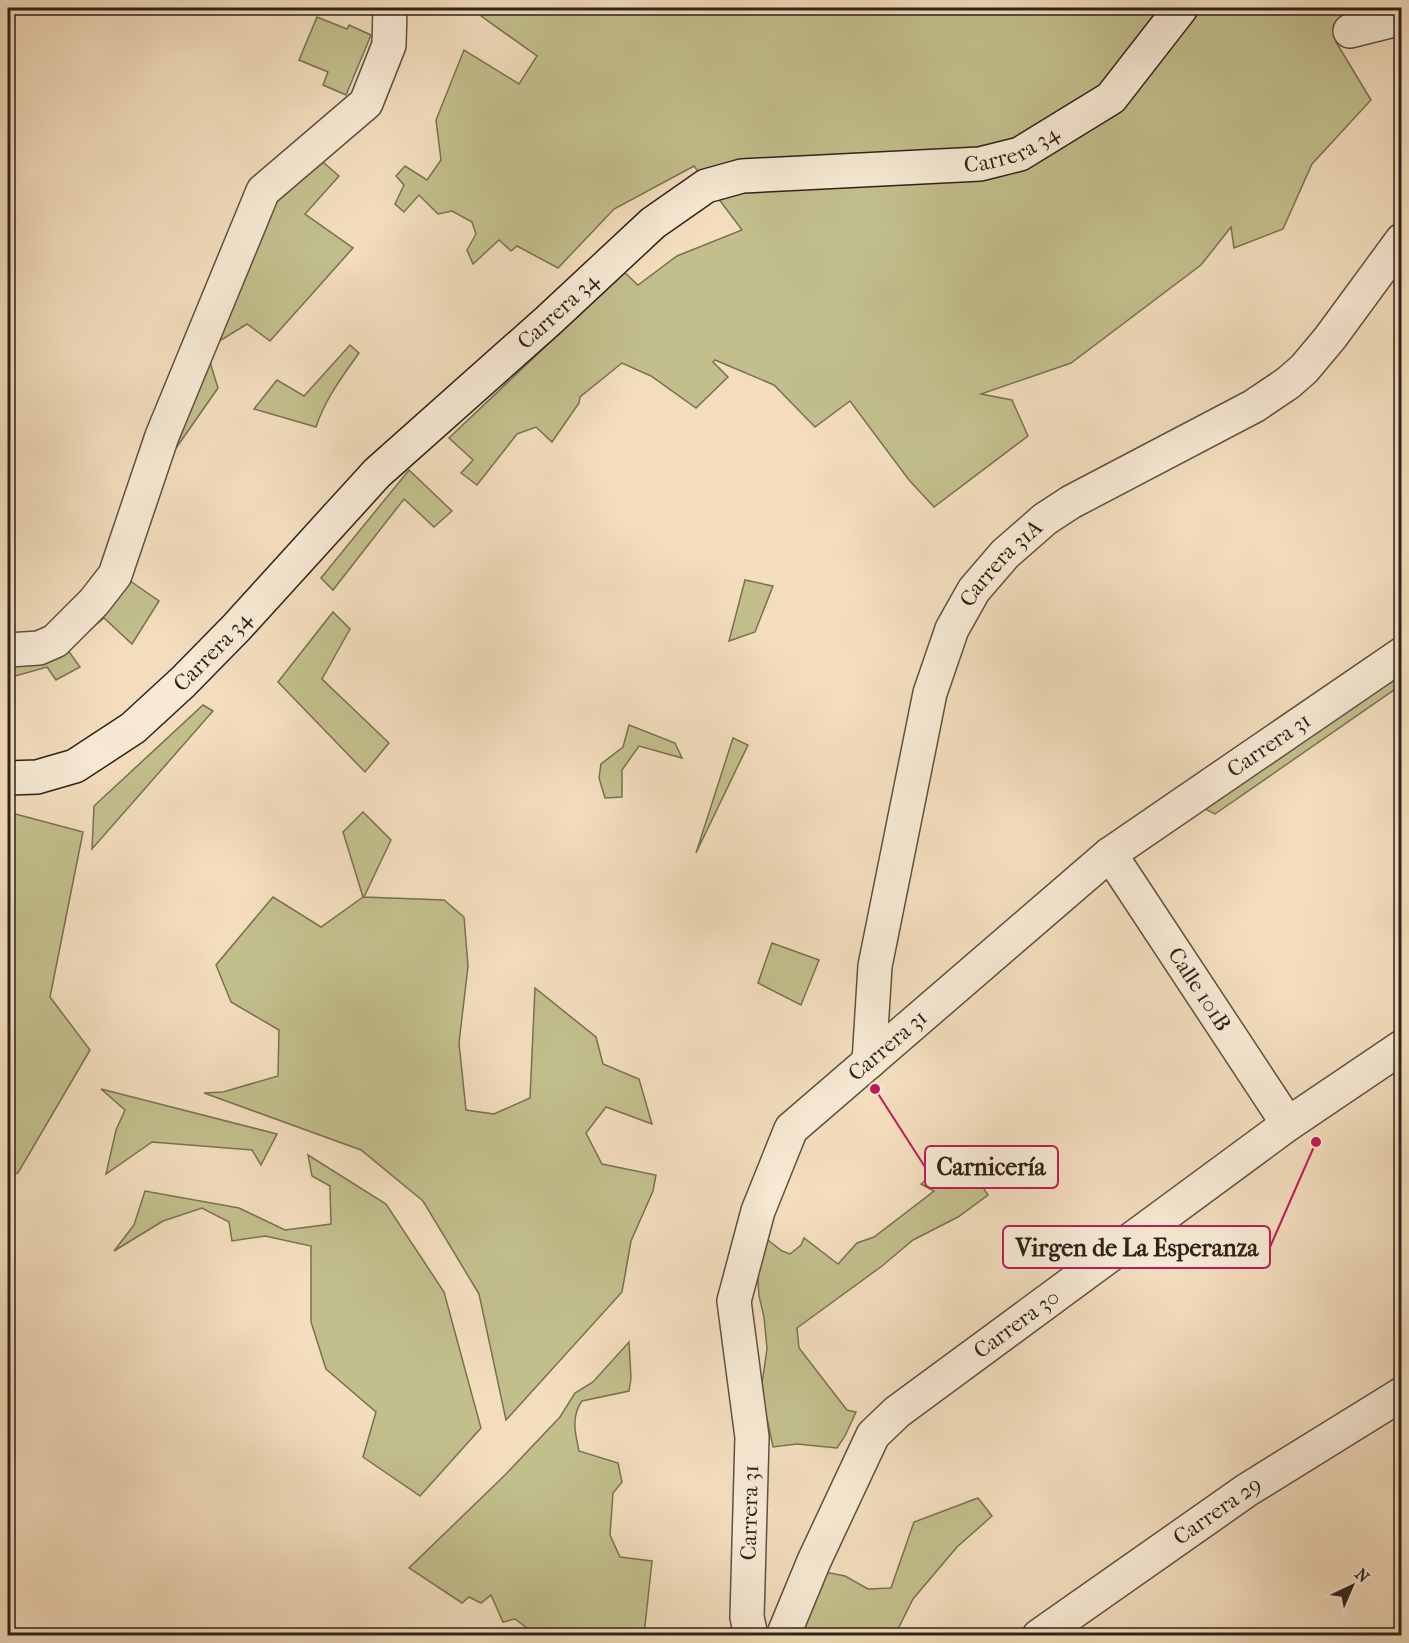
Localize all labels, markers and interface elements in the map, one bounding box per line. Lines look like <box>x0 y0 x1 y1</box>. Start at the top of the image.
street label: Carrera 34 <box>963 120 1065 178</box>
street label: Carrera 34 <box>512 267 605 355</box>
street label: Carrera 31A <box>954 514 1048 611</box>
street label: Carrera 34 <box>168 606 258 697</box>
street label: Carrera 31 <box>1222 707 1316 783</box>
street label: Calle 101B <box>1162 943 1236 1036</box>
street label: Carrera 31 <box>843 1004 933 1087</box>
callout: Carnicería <box>925 1146 1058 1188</box>
text: Carnicería <box>936 1153 1046 1181</box>
callout: Virgen de La Esperanza <box>1003 1226 1270 1268</box>
text: Virgen de La Esperanza <box>1015 1234 1259 1262</box>
street label: Carrera 30 <box>969 1284 1064 1364</box>
street label: Carrera 31 <box>736 1464 764 1561</box>
street label: Carrera 29 <box>1168 1471 1266 1551</box>
north arrow <box>1322 1556 1382 1616</box>
text: N <box>1351 1565 1374 1587</box>

